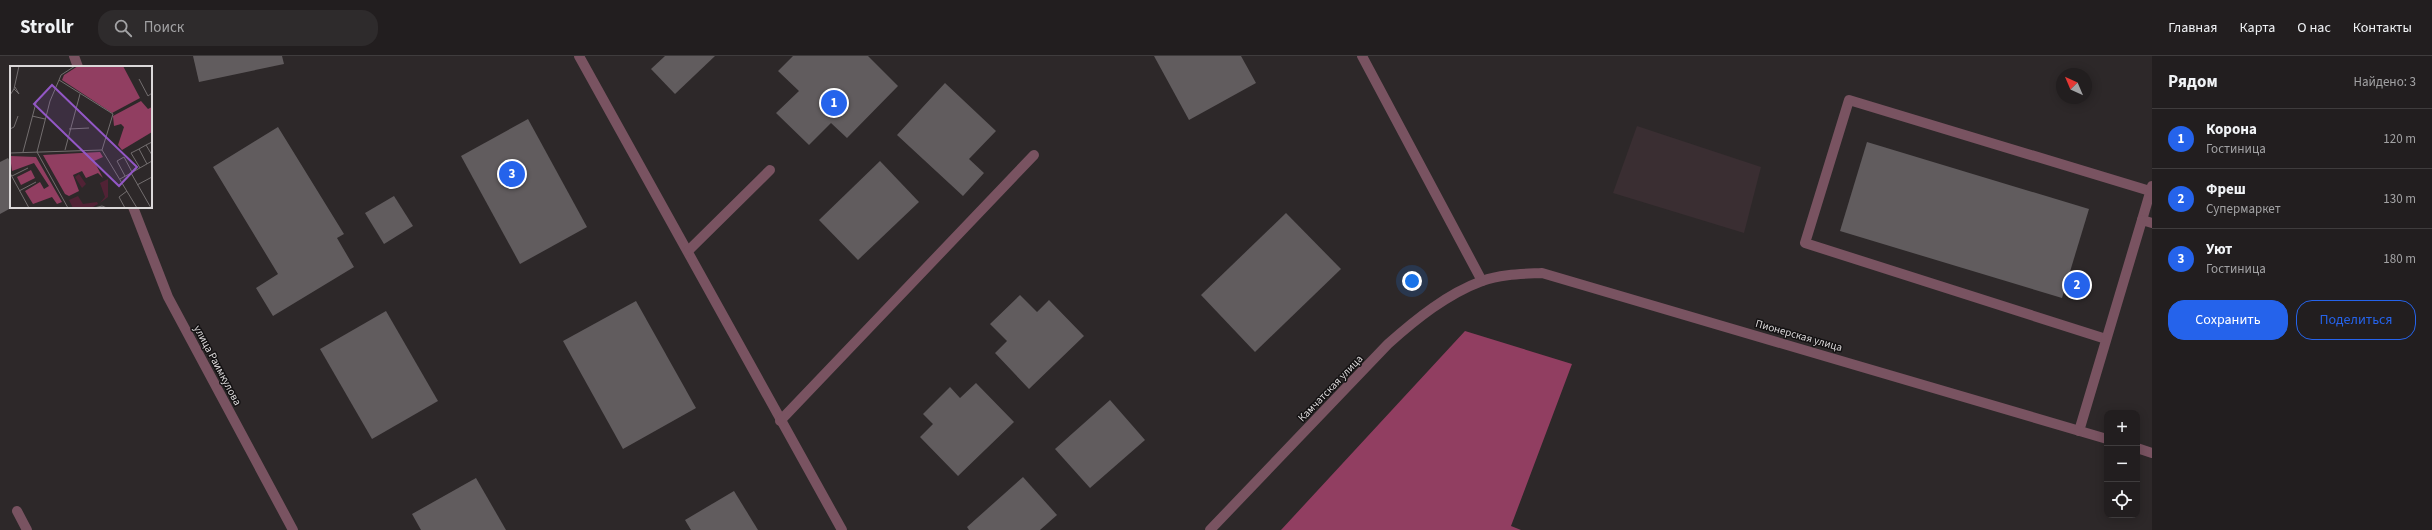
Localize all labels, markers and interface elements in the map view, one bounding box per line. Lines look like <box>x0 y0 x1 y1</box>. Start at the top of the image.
search box <box>98 10 378 46</box>
text: Strollr <box>20 14 74 41</box>
icon: search <box>112 17 134 39</box>
text: Поиск <box>144 17 184 38</box>
text: Главная <box>2168 18 2217 38</box>
text: Карта <box>2239 18 2275 38</box>
text: О нас <box>2297 18 2331 38</box>
text: Контакты <box>2353 18 2412 38</box>
inset map <box>10 66 152 208</box>
north arrow <box>2056 68 2092 104</box>
text: Рядом <box>2168 70 2218 94</box>
text: Найдено: 3 <box>2354 73 2416 91</box>
pin: 1 <box>821 88 847 118</box>
text: Корона <box>2206 119 2257 140</box>
text: 1 <box>2178 130 2184 148</box>
text: 120 m <box>2383 130 2416 148</box>
text: Гостиница <box>2206 140 2266 158</box>
pin: 3 <box>499 159 525 189</box>
text: Фреш <box>2206 179 2246 200</box>
text: 2 <box>2178 190 2184 208</box>
text: 130 m <box>2383 190 2416 208</box>
text: Супермаркет <box>2206 200 2281 218</box>
text: Уют <box>2206 239 2233 260</box>
text: 3 <box>2178 250 2184 268</box>
text: 180 m <box>2383 250 2416 268</box>
text: Гостиница <box>2206 260 2266 278</box>
pin: 2 <box>2064 270 2090 300</box>
your location <box>1402 271 1422 291</box>
button: Сохранить <box>2168 300 2288 340</box>
button: Поделиться <box>2296 300 2416 340</box>
street label: Пионерская улица <box>1754 316 1844 355</box>
street label: улица Раимкулова <box>190 323 245 408</box>
street label: Камчатская улица <box>1295 352 1366 425</box>
map controls <box>2104 410 2140 518</box>
button: + <box>2104 410 2140 446</box>
button: − <box>2104 446 2140 482</box>
button: locate <box>2104 482 2140 518</box>

